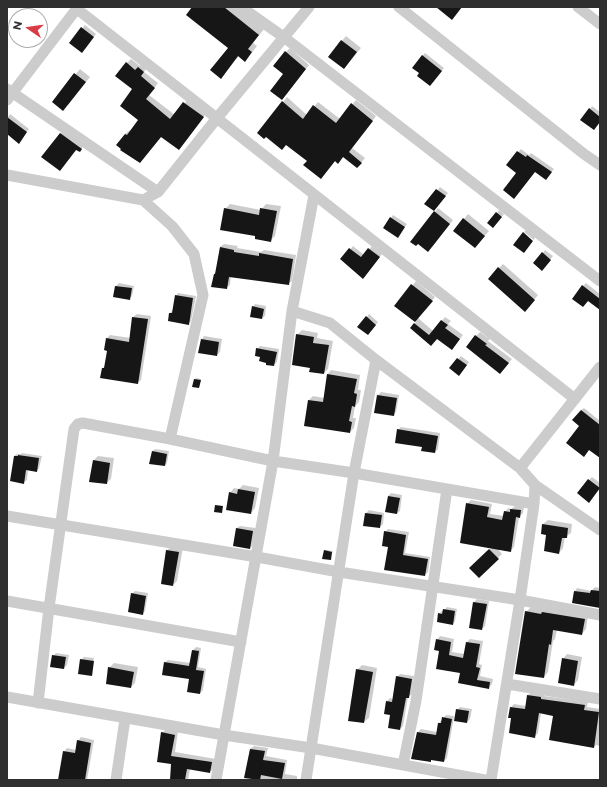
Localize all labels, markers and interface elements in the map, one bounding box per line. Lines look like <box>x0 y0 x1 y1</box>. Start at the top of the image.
north arrow <box>8 8 48 48</box>
text: N <box>9 20 25 31</box>

